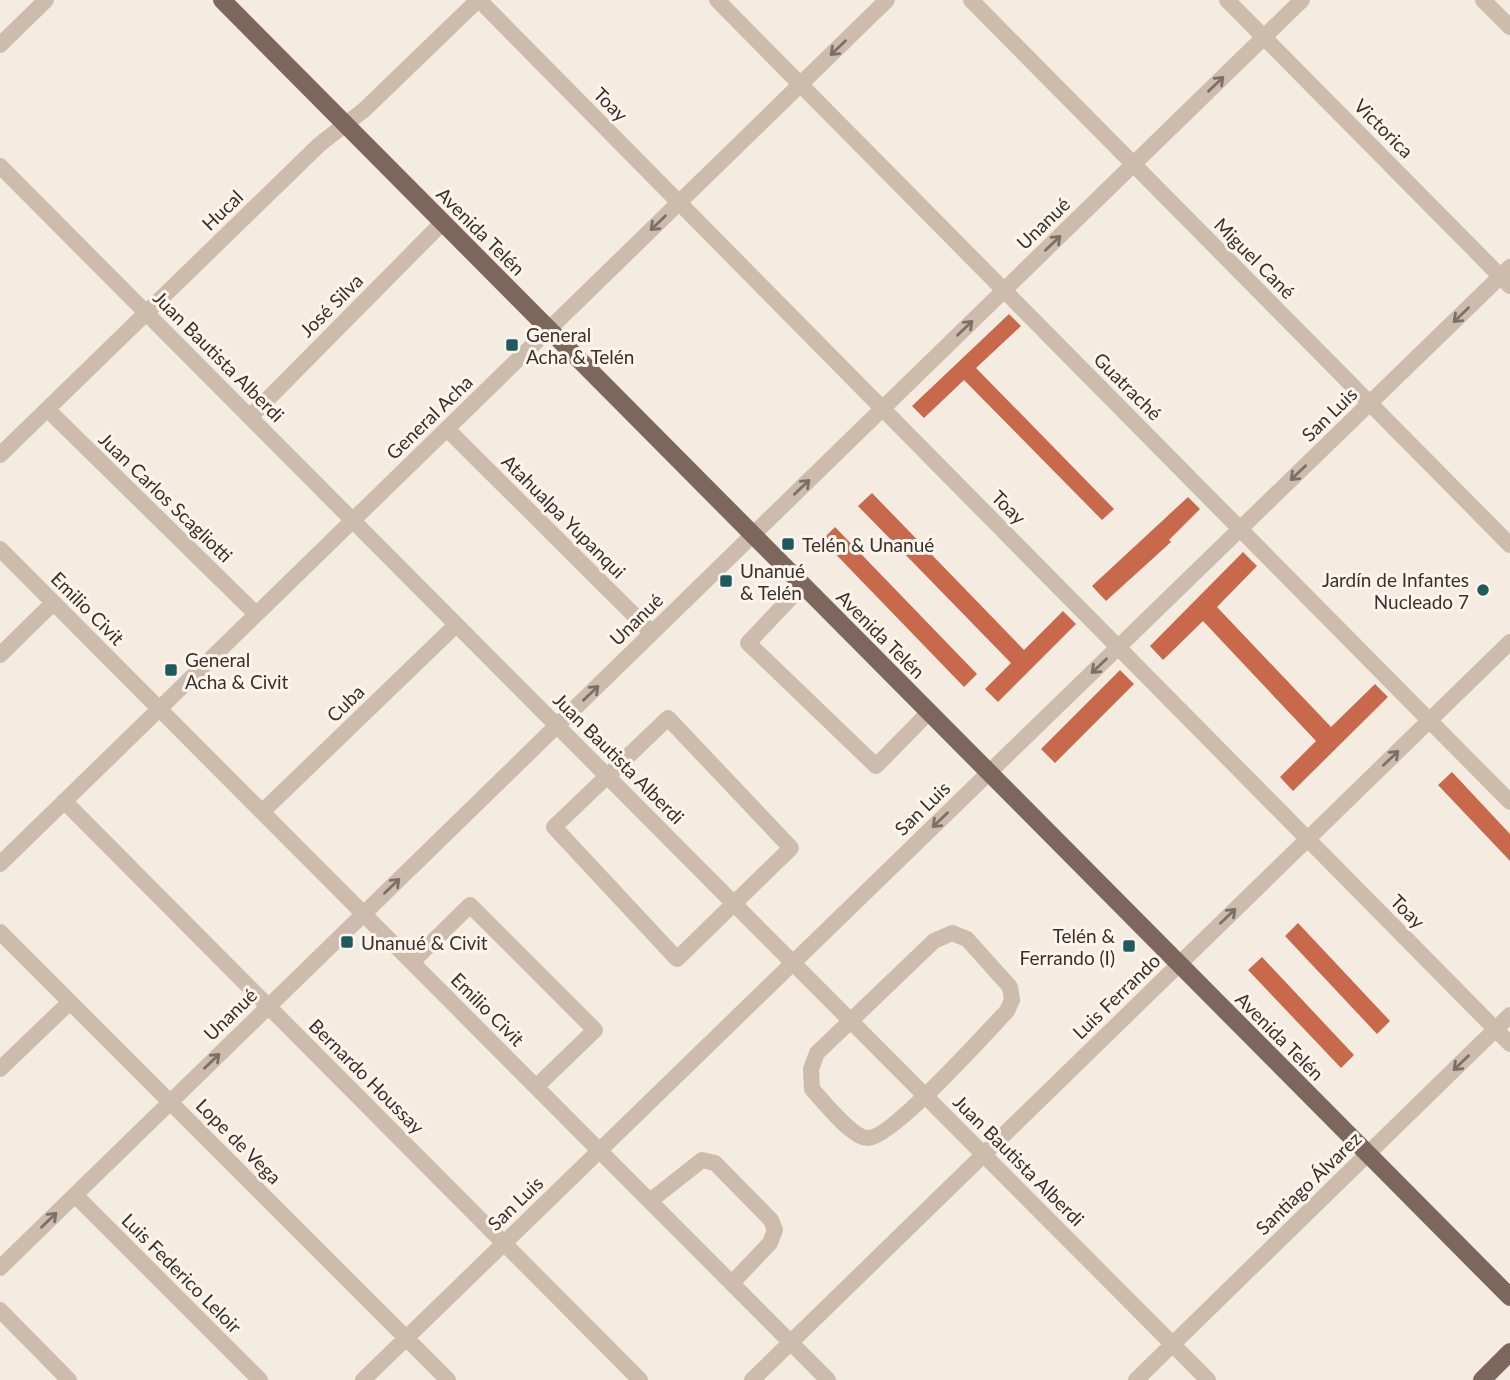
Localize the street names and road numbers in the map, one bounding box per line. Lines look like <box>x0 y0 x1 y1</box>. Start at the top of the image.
street label: Toay <box>589 82 633 126</box>
street label: Victorica <box>1350 94 1418 162</box>
street label: Avenida Telén <box>432 182 530 280</box>
street label: Hucal <box>197 185 247 235</box>
street label: Unanué <box>1012 192 1074 254</box>
street label: Miguel Cané <box>1210 213 1300 303</box>
street label: José Silva <box>295 269 367 341</box>
street label: Juan Bautista Alberdi <box>149 286 289 426</box>
street label: Guatraché <box>1089 347 1167 425</box>
street label: General Acha <box>381 370 477 464</box>
street label: San Luis <box>1297 382 1361 446</box>
street label: Juan Carlos Scagliotti <box>94 427 238 567</box>
street label: Atahualpa Yupanqui <box>497 449 631 583</box>
street label: Toay <box>987 485 1031 529</box>
street label: Emilio Civit <box>47 567 129 649</box>
street label: Avenida Telén <box>832 585 930 683</box>
street label: Unanué <box>605 588 667 650</box>
street label: Cuba <box>321 680 369 726</box>
street label: Juan Bautista Alberdi <box>549 688 689 828</box>
street label: San Luis <box>890 776 954 840</box>
street label: Toay <box>1386 889 1430 933</box>
street label: Luis Ferrando <box>1068 949 1164 1043</box>
street label: Emilio Civit <box>447 968 529 1050</box>
street label: Unanué <box>199 983 261 1045</box>
street label: Avenida Telén <box>1231 987 1329 1085</box>
street label: Bernardo Houssay <box>305 1014 429 1138</box>
street label: Juan Bautista Alberdi <box>949 1090 1089 1230</box>
street label: Lope de Vega <box>192 1094 286 1188</box>
street label: Santiago Álvarez <box>1251 1127 1365 1239</box>
street label: San Luis <box>483 1171 547 1235</box>
street label: Luis Federico Leloir <box>117 1208 247 1338</box>

